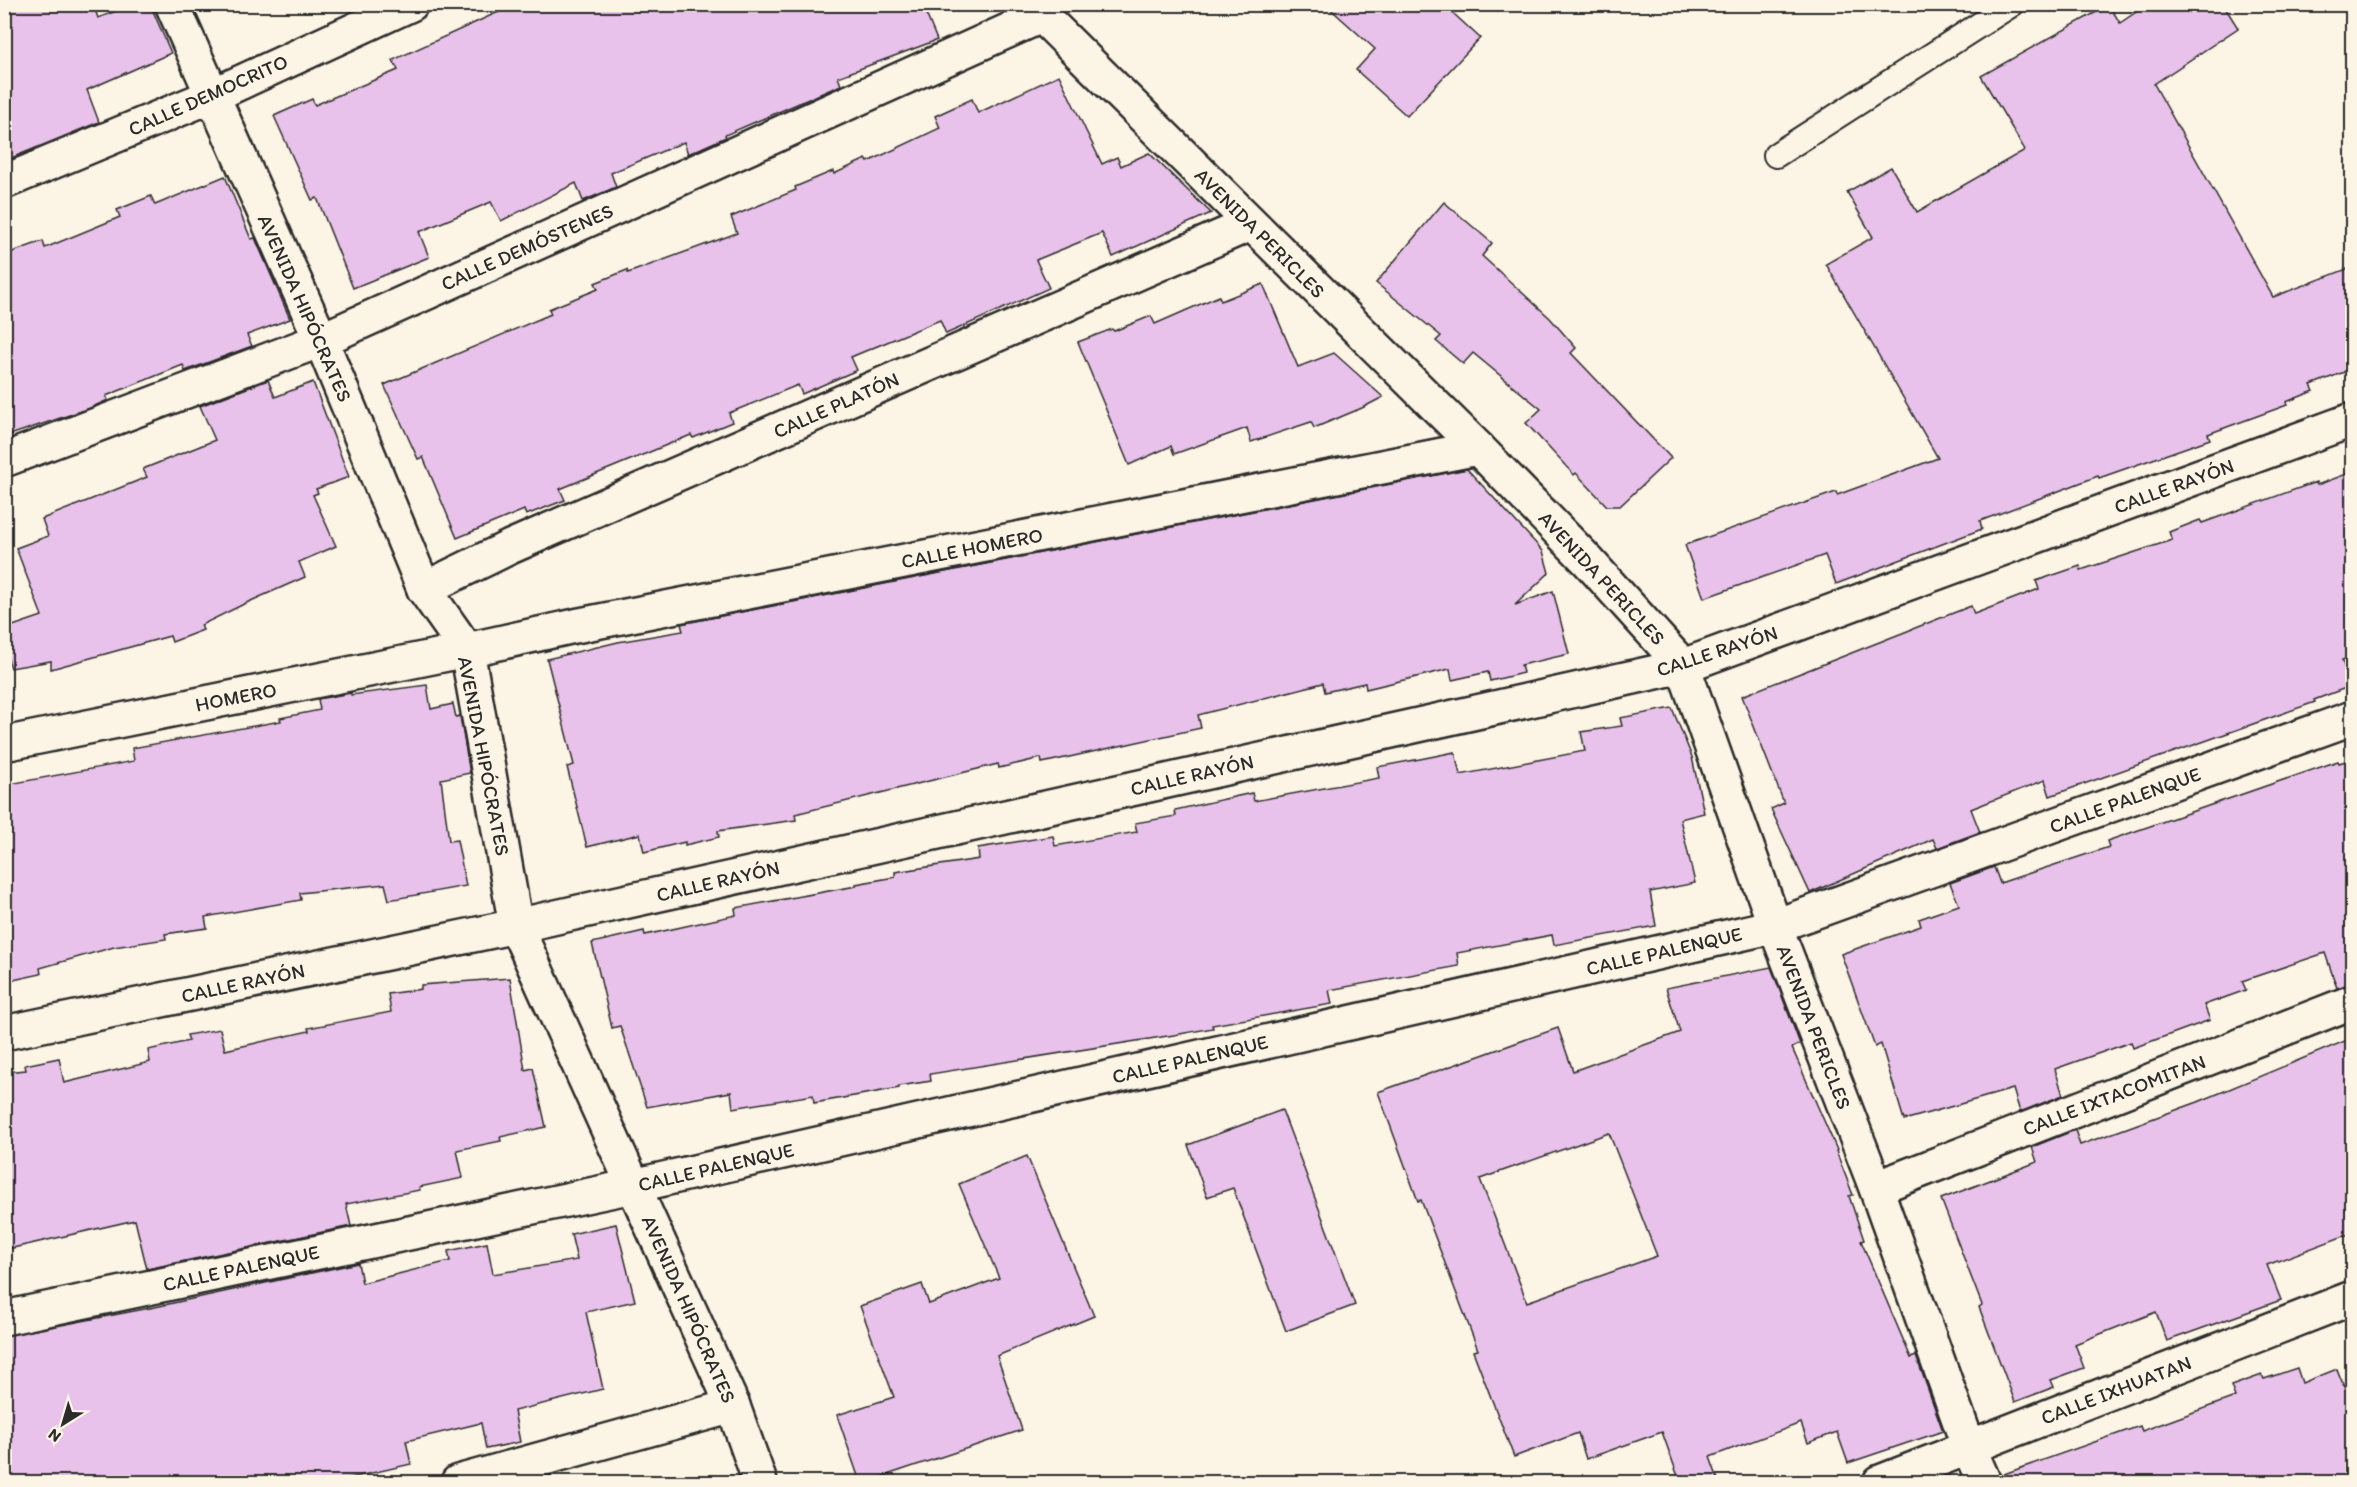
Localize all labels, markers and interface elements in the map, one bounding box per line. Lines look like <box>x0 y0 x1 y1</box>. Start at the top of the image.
street label: CALLE DEMOCRITO <box>124 49 292 141</box>
street label: AVENIDA PERICLES <box>1190 163 1330 303</box>
street label: CALLE DEMÓSTENES <box>437 198 617 296</box>
street label: AVENIDA HIPÓCRATES <box>253 211 357 405</box>
street label: CALLE PLATÓN <box>769 367 903 443</box>
street label: CALLE RAYÓN <box>2111 453 2237 519</box>
street label: AVENIDA PERICLES <box>1534 506 1670 650</box>
street label: CALLE HOMERO <box>899 523 1045 573</box>
street label: CALLE RAYÓN <box>1653 620 1781 682</box>
street label: AVENIDA HIPÓCRATES <box>453 654 515 858</box>
street label: HOMERO <box>193 677 279 717</box>
street label: CALLE RAYÓN <box>1128 749 1256 801</box>
street label: CALLE PALENQUE <box>2046 761 2204 839</box>
street label: CALLE RAYÓN <box>654 855 782 907</box>
street label: CALLE PALENQUE <box>1584 921 1744 981</box>
street label: AVENIDA PERICLES <box>1772 941 1856 1113</box>
street label: CALLE RAYÓN <box>179 958 307 1008</box>
street label: CALLE PALENQUE <box>1110 1029 1270 1089</box>
street label: CALLE IXTACOMITAN <box>2019 1049 2209 1141</box>
street label: CALLE PALENQUE <box>636 1137 796 1197</box>
street label: AVENIDA HIPÓCRATES <box>637 1212 741 1406</box>
street label: CALLE PALENQUE <box>161 1240 321 1296</box>
street label: CALLE IXHUATAN <box>2037 1350 2195 1430</box>
north arrow <box>33 1394 93 1454</box>
text: N <box>44 1425 64 1446</box>

